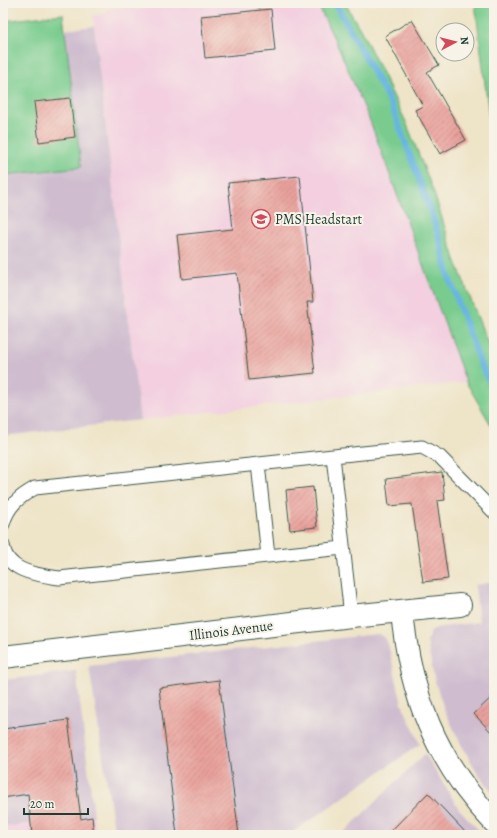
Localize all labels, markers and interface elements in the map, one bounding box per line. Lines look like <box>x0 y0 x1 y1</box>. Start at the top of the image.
north arrow <box>435 22 475 62</box>
text: N <box>456 36 472 46</box>
school or university icon: PMS Headstart <box>250 208 272 230</box>
place label: PMS Headstart <box>275 210 362 229</box>
street label: Illinois Avenue <box>188 616 274 645</box>
scale bar <box>24 790 88 816</box>
text: 20 m <box>30 796 54 812</box>

